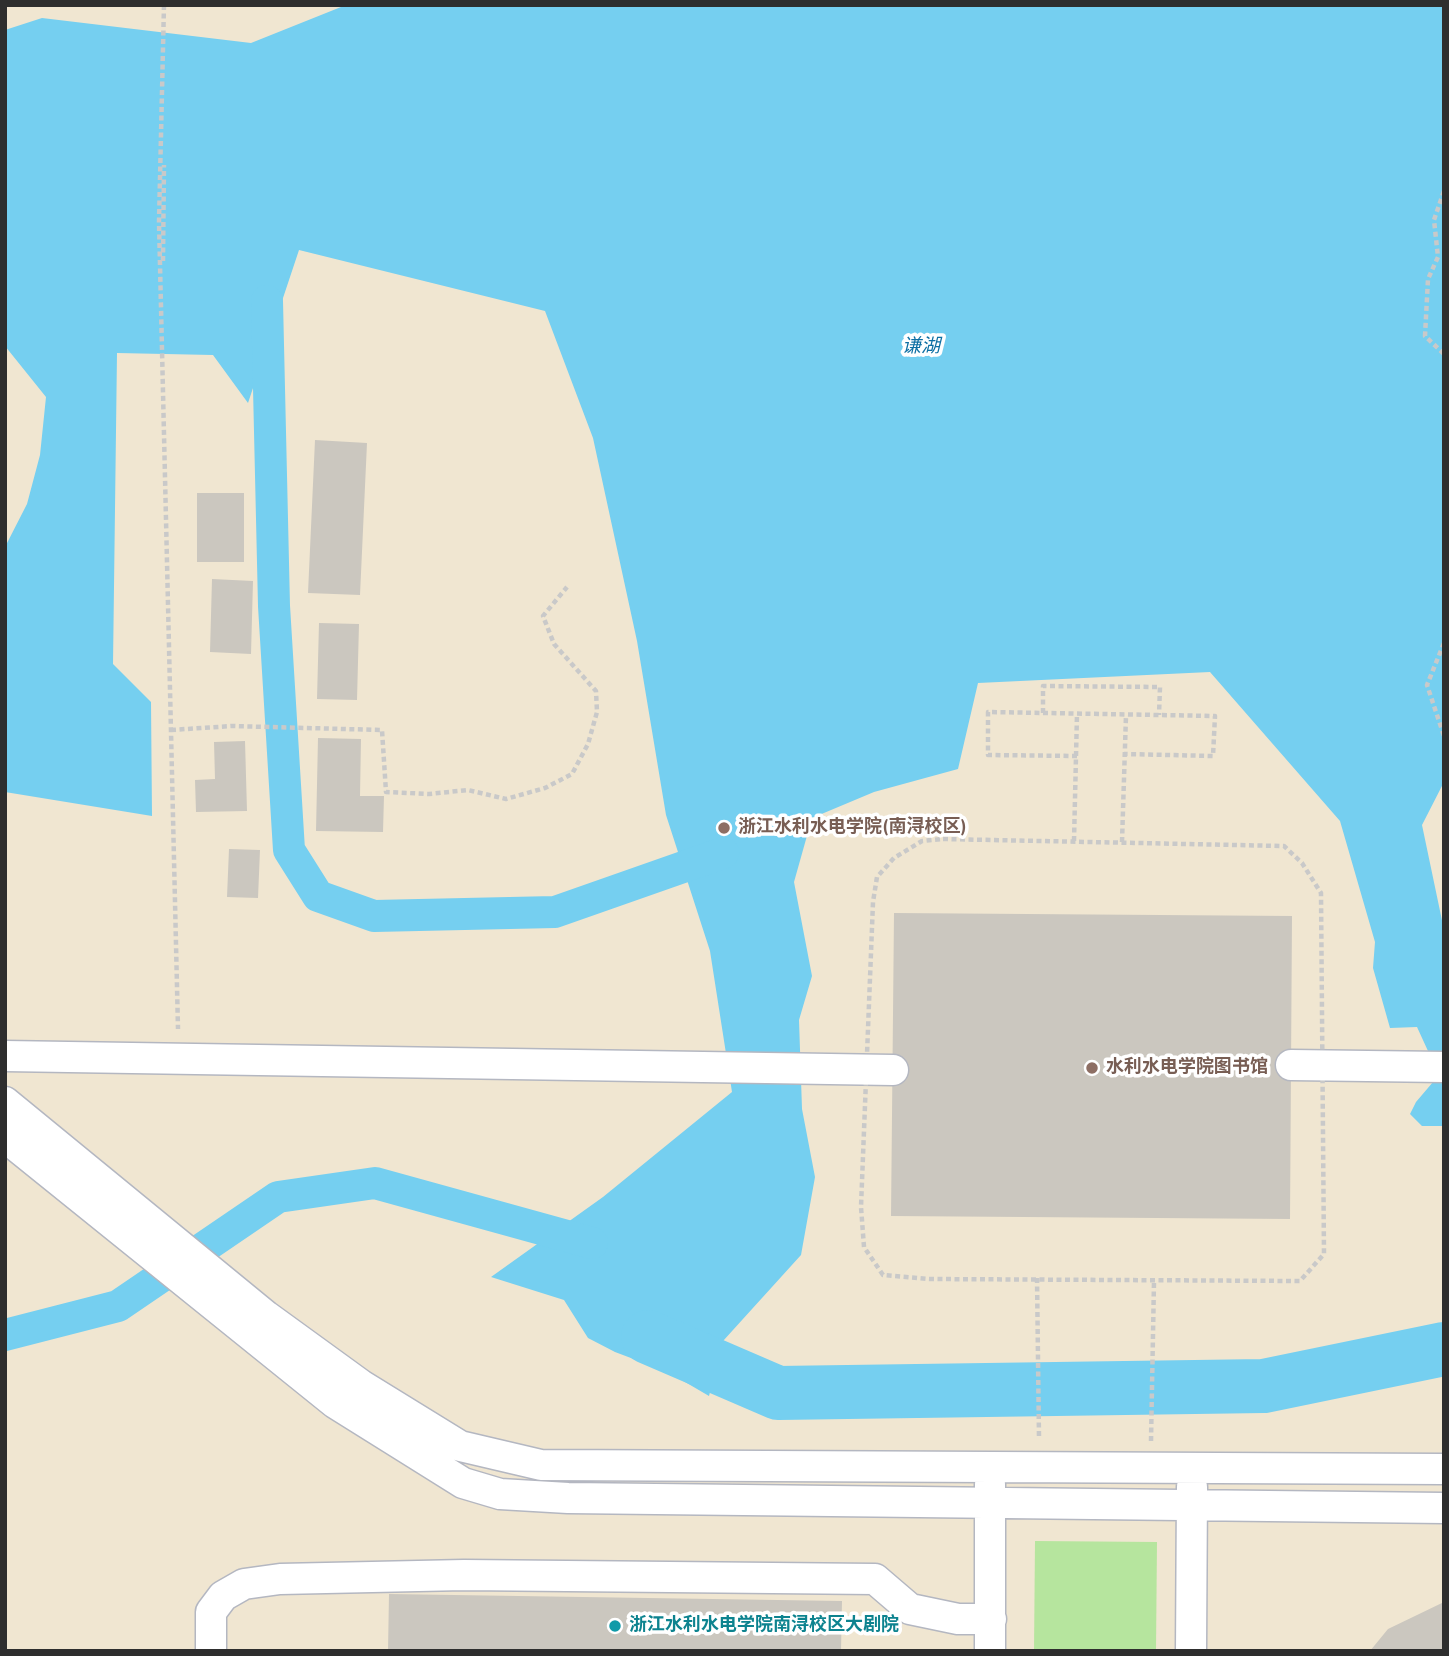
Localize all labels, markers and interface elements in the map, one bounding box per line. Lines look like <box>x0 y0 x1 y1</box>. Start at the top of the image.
water label: 谦湖 <box>902 336 940 358</box>
place label: 浙江水利水电学院(南浔校区) <box>738 817 967 839</box>
marker: 浙江水利水电学院(南浔校区) <box>716 820 732 836</box>
place label: 水利水电学院图书馆 <box>1106 1057 1268 1079</box>
marker: 水利水电学院图书馆 <box>1084 1060 1100 1076</box>
place label: 浙江水利水电学院南浔校区大剧院 <box>629 1615 899 1637</box>
marker: 浙江水利水电学院南浔校区大剧院 <box>607 1618 623 1634</box>

